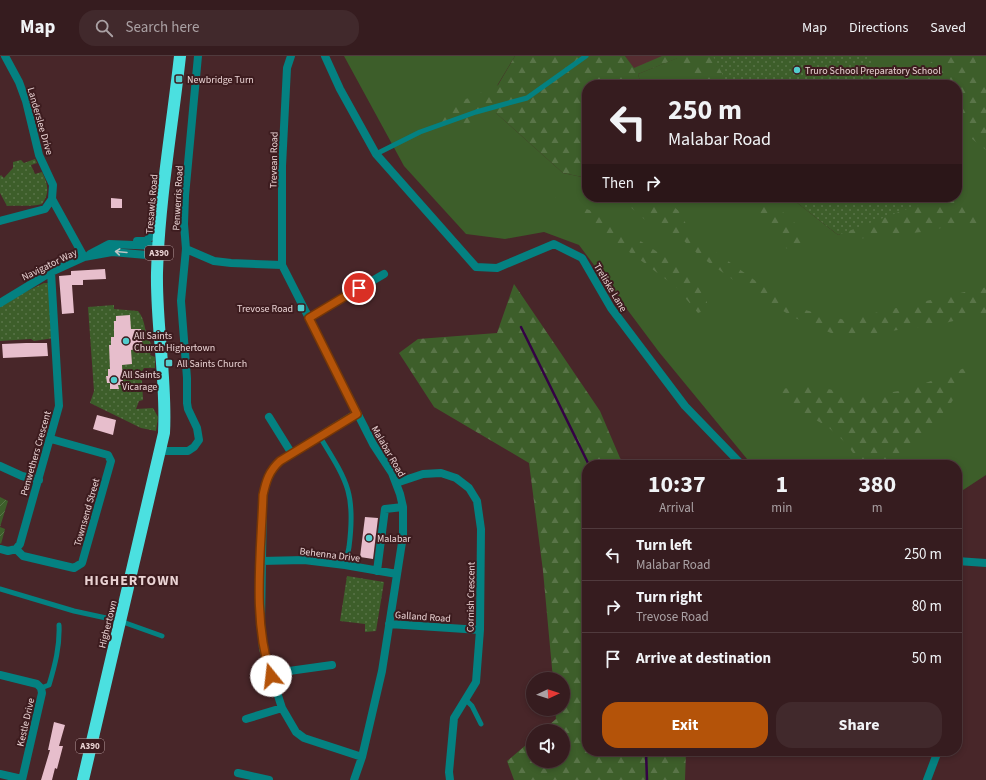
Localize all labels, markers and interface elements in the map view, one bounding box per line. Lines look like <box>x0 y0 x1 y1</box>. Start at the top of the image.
search box <box>79 10 359 46</box>
text: Map <box>20 14 55 41</box>
icon: search <box>93 17 115 39</box>
text: Search here <box>125 17 199 38</box>
text: Map <box>802 18 827 38</box>
text: Directions <box>849 18 908 38</box>
text: Saved <box>930 18 966 38</box>
place label: Truro School Preparatory School <box>805 64 941 78</box>
marker: Truro School Preparatory School <box>792 65 802 75</box>
place label: Newbridge Turn <box>187 73 254 87</box>
marker: Newbridge Turn <box>174 74 184 84</box>
street label: Landerslee Drive <box>24 86 56 157</box>
text: 250 m <box>668 90 742 130</box>
icon: left <box>602 96 654 148</box>
text: Malabar Road <box>668 127 771 152</box>
street label: Trevean Road <box>267 132 281 188</box>
street label: Penwerris Road <box>169 165 187 231</box>
icon: right <box>642 172 664 194</box>
text: Then <box>602 173 634 194</box>
street label: Tresawls Road <box>142 174 162 235</box>
street label: Navigator Way <box>19 245 80 284</box>
road number: A390 <box>145 246 173 260</box>
one-way arrow <box>115 249 128 256</box>
street label: Treliske Lane <box>590 261 630 315</box>
pin <box>342 271 376 305</box>
icon: arrive <box>348 277 370 299</box>
place label: Trevose Road <box>237 302 293 316</box>
marker: Trevose Road <box>296 303 306 313</box>
place label: All Saints Church Highertown <box>134 329 215 355</box>
marker: All Saints Church Highertown <box>121 336 131 346</box>
place label: All Saints Church <box>177 357 247 371</box>
marker: All Saints Church <box>164 358 174 368</box>
place label: All Saints Vicarage <box>122 368 160 394</box>
marker: All Saints Vicarage <box>109 375 119 385</box>
street label: Penwethers Crescent <box>17 409 55 497</box>
street label: Malabar Road <box>368 423 409 480</box>
text: 10:37 <box>648 467 706 502</box>
text: 1 <box>776 467 788 502</box>
text: 380 <box>858 467 896 502</box>
street label: Townsend Street <box>71 476 104 548</box>
text: Arrival <box>659 499 694 517</box>
text: min <box>771 499 792 517</box>
text: m <box>872 499 883 517</box>
place label: Malabar <box>377 532 411 546</box>
marker: Malabar <box>364 533 374 543</box>
text: Turn left <box>636 535 692 556</box>
street label: Behenna Drive <box>299 544 361 566</box>
icon: left <box>602 544 624 566</box>
text: 250 m <box>904 544 942 565</box>
text: Malabar Road <box>636 556 710 574</box>
street label: Cornish Crescent <box>463 561 479 632</box>
district label: HIGHERTOWN <box>84 571 180 591</box>
text: Turn right <box>636 587 702 608</box>
icon: right <box>602 596 624 618</box>
text: 80 m <box>912 596 942 617</box>
street label: Highertown <box>95 599 121 650</box>
street label: Galland Road <box>395 608 451 626</box>
text: Trevose Road <box>636 608 709 626</box>
icon: arrive <box>602 648 624 670</box>
text: Arrive at destination <box>636 648 771 669</box>
text: 50 m <box>912 648 942 669</box>
position arrow <box>250 655 292 697</box>
north arrow <box>526 672 570 716</box>
map controls <box>526 672 570 768</box>
street label: Kestle Drive <box>14 697 38 748</box>
button: Exit <box>602 702 768 748</box>
button: Share <box>776 702 942 748</box>
button: sound <box>526 724 570 768</box>
road number: A390 <box>76 739 104 753</box>

